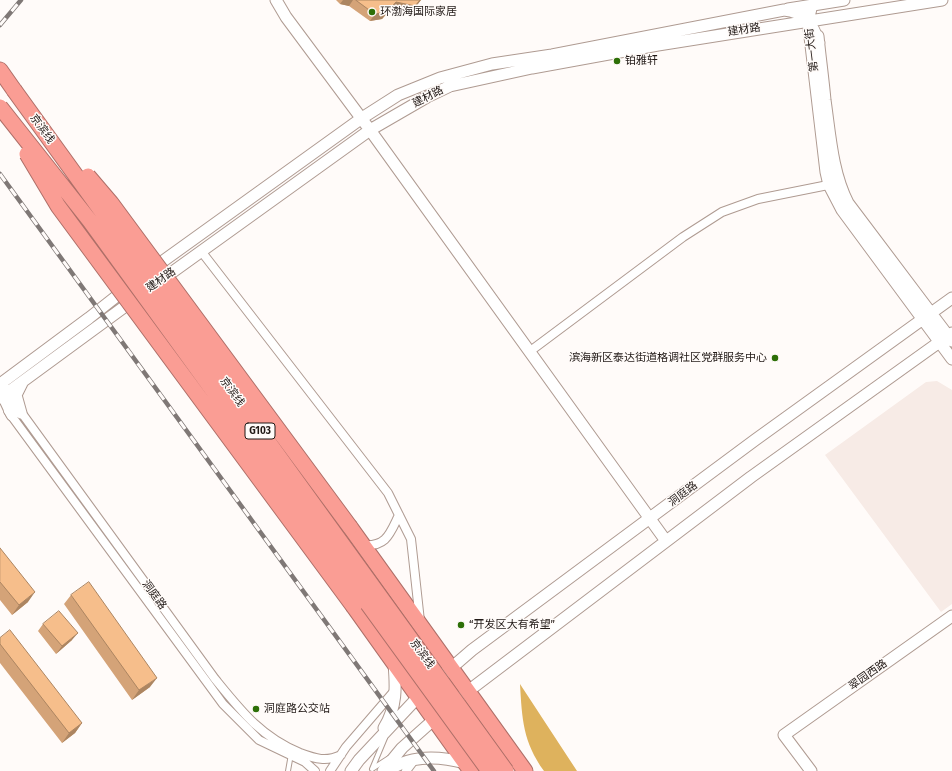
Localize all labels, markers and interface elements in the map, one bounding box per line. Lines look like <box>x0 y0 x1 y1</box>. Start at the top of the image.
place label: 环渤海国际家居 <box>380 5 457 19</box>
marker: 环渤海国际家居 <box>367 7 377 17</box>
street label: 建材路 <box>727 21 761 39</box>
street label: 第一大街 <box>803 27 821 73</box>
place label: 铂雅轩 <box>625 54 658 68</box>
marker: 铂雅轩 <box>612 56 622 66</box>
street label: 建材路 <box>410 84 446 110</box>
street label: 京滨线 <box>27 112 57 146</box>
street label: 建材路 <box>144 265 178 295</box>
place label: 滨海新区泰达街道格调社区党群服务中心 <box>569 351 767 365</box>
marker: 滨海新区泰达街道格调社区党群服务中心 <box>770 353 780 363</box>
street label: 京滨线 <box>217 375 247 409</box>
road number: G103 <box>245 423 275 439</box>
street label: 洞庭路 <box>666 479 700 509</box>
street label: 洞庭路 <box>139 578 169 612</box>
place label: “开发区大有希望” <box>469 618 555 632</box>
marker: “开发区大有希望” <box>456 620 466 630</box>
street label: 京滨线 <box>407 637 437 671</box>
street label: 翠园西路 <box>846 657 890 693</box>
place label: 洞庭路公交站 <box>264 702 330 716</box>
marker: 洞庭路公交站 <box>251 704 261 714</box>

